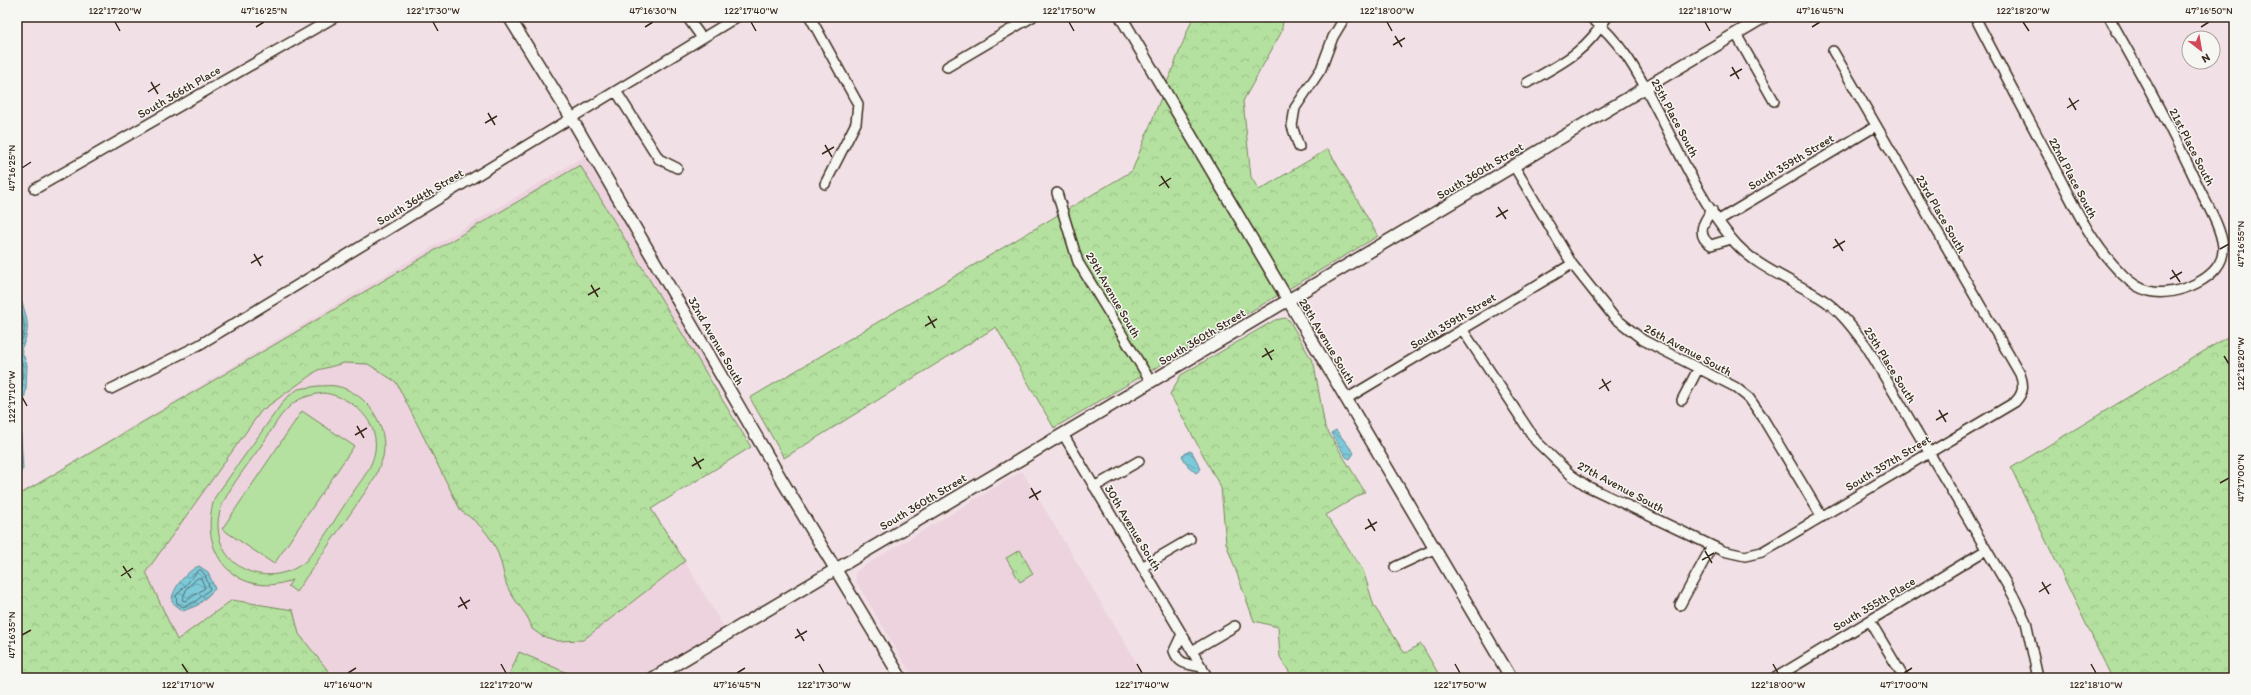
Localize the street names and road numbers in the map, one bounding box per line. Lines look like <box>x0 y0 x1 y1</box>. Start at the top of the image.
street label: South 366th Place <box>135 62 223 121</box>
street label: 25th Place South <box>1648 76 1702 160</box>
street label: 21st Place South <box>2166 106 2218 189</box>
street label: South 359th Street <box>1746 131 1837 193</box>
street label: 22nd Place South <box>2046 135 2100 221</box>
street label: South 360th Street <box>1434 139 1526 202</box>
street label: South 364th Street <box>374 165 466 228</box>
street label: 23rd Place South <box>1913 173 1969 256</box>
street label: 29th Avenue South <box>1083 250 1143 340</box>
street label: South 359th Street <box>1408 290 1499 352</box>
street label: 32nd Avenue South <box>685 294 747 388</box>
street label: 28th Avenue South <box>1296 296 1358 386</box>
street label: South 360th Street <box>1156 305 1248 368</box>
street label: 26th Avenue South <box>1642 321 1734 379</box>
street label: 25th Place South <box>1861 324 1919 406</box>
street label: South 357th Street <box>1843 432 1934 494</box>
street label: 27th Avenue South <box>1575 458 1667 516</box>
street label: South 360th Street <box>877 470 969 533</box>
street label: 30th Avenue South <box>1102 482 1164 574</box>
street label: South 355th Place <box>1830 574 1918 634</box>

